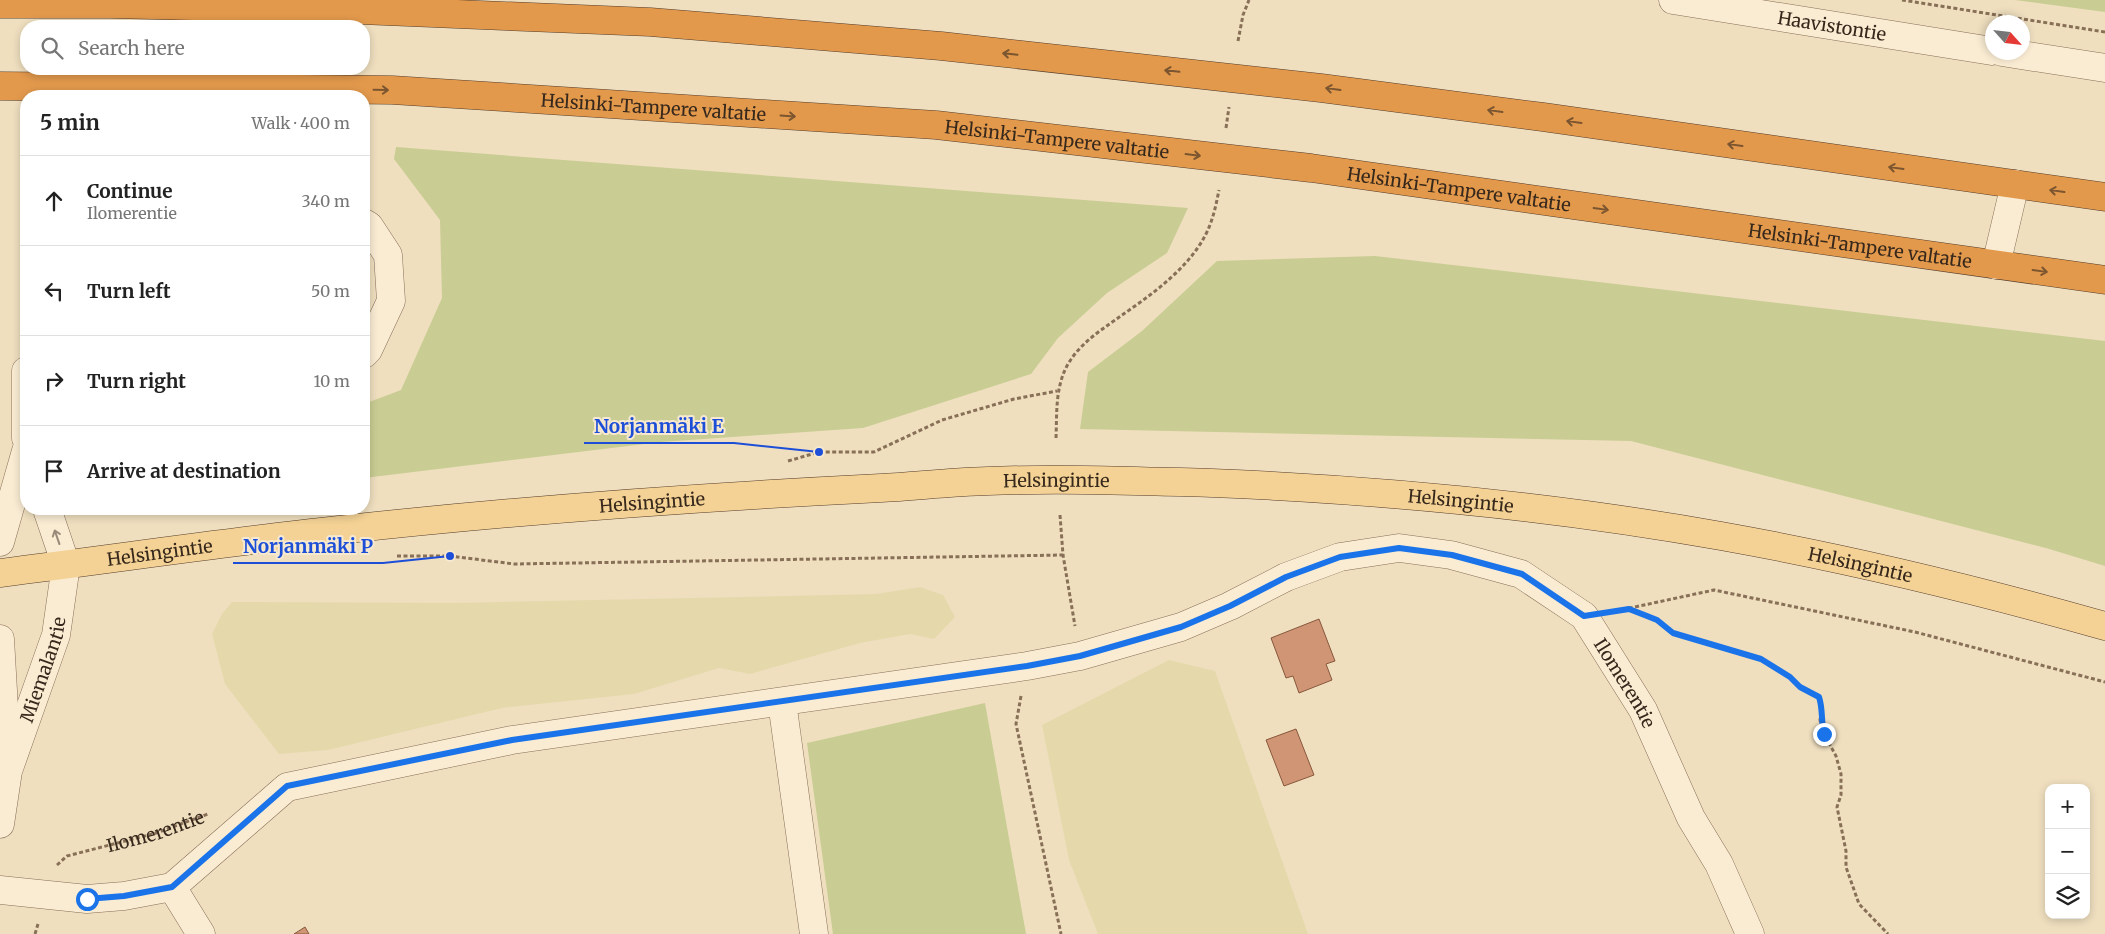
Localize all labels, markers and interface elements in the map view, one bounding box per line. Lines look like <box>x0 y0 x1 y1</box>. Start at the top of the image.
street label: Haavistontie <box>1776 5 1888 45</box>
north arrow <box>1985 15 2030 60</box>
search box <box>20 20 370 75</box>
icon: search <box>38 34 66 62</box>
text: Search here <box>78 36 185 60</box>
one-way arrow <box>1003 49 1019 59</box>
one-way arrow <box>1164 66 1180 76</box>
one-way arrow <box>1326 84 1342 94</box>
one-way arrow <box>372 85 389 95</box>
street label: Helsinki-Tampere valtatie <box>540 88 767 126</box>
one-way arrow <box>1487 105 1503 115</box>
text: 5 min <box>40 109 100 136</box>
one-way arrow <box>780 111 796 120</box>
text: Walk · 400 m <box>251 113 350 133</box>
street label: Helsinki-Tampere valtatie <box>944 115 1171 163</box>
one-way arrow <box>1566 116 1582 126</box>
one-way arrow <box>1727 139 1743 149</box>
one-way arrow <box>1185 150 1201 160</box>
street label: Helsinki-Tampere valtatie <box>1346 162 1572 216</box>
one-way arrow <box>1888 162 1904 172</box>
text: Continue <box>87 179 173 203</box>
one-way arrow <box>2049 185 2065 195</box>
icon: ahead <box>40 187 68 215</box>
text: 340 m <box>301 191 350 211</box>
text: Ilomerentie <box>87 203 177 223</box>
one-way arrow <box>1593 204 1609 214</box>
street label: Helsinki-Tampere valtatie <box>1747 218 1973 273</box>
one-way arrow <box>2031 266 2047 276</box>
icon: left <box>40 277 68 305</box>
text: Turn left <box>87 279 171 303</box>
text: 50 m <box>311 281 350 301</box>
icon: right <box>40 367 68 395</box>
text: Turn right <box>87 369 186 393</box>
text: 10 m <box>313 371 350 391</box>
callout: Norjanmäki E <box>584 409 734 443</box>
text: Norjanmäki E <box>594 414 725 438</box>
icon: arrive <box>40 457 68 485</box>
text: Arrive at destination <box>87 459 281 483</box>
street label: Helsingintie <box>1003 468 1110 492</box>
street label: Helsingintie <box>1407 484 1515 517</box>
street label: Helsingintie <box>598 487 706 517</box>
one-way arrow <box>52 529 61 545</box>
callout: Norjanmäki P <box>233 529 383 563</box>
street label: Helsingintie <box>105 534 214 571</box>
text: Norjanmäki P <box>243 534 374 558</box>
street label: Helsingintie <box>1806 542 1915 587</box>
street label: Miemalantie <box>15 615 70 725</box>
street label: Ilomerentie <box>1589 634 1661 731</box>
route end <box>1813 723 1836 746</box>
map controls <box>2045 784 2090 919</box>
button: + <box>2045 784 2090 829</box>
street label: Ilomerentie <box>104 805 207 857</box>
button: − <box>2045 829 2090 874</box>
button: layers <box>2045 874 2090 919</box>
route start <box>76 888 99 911</box>

